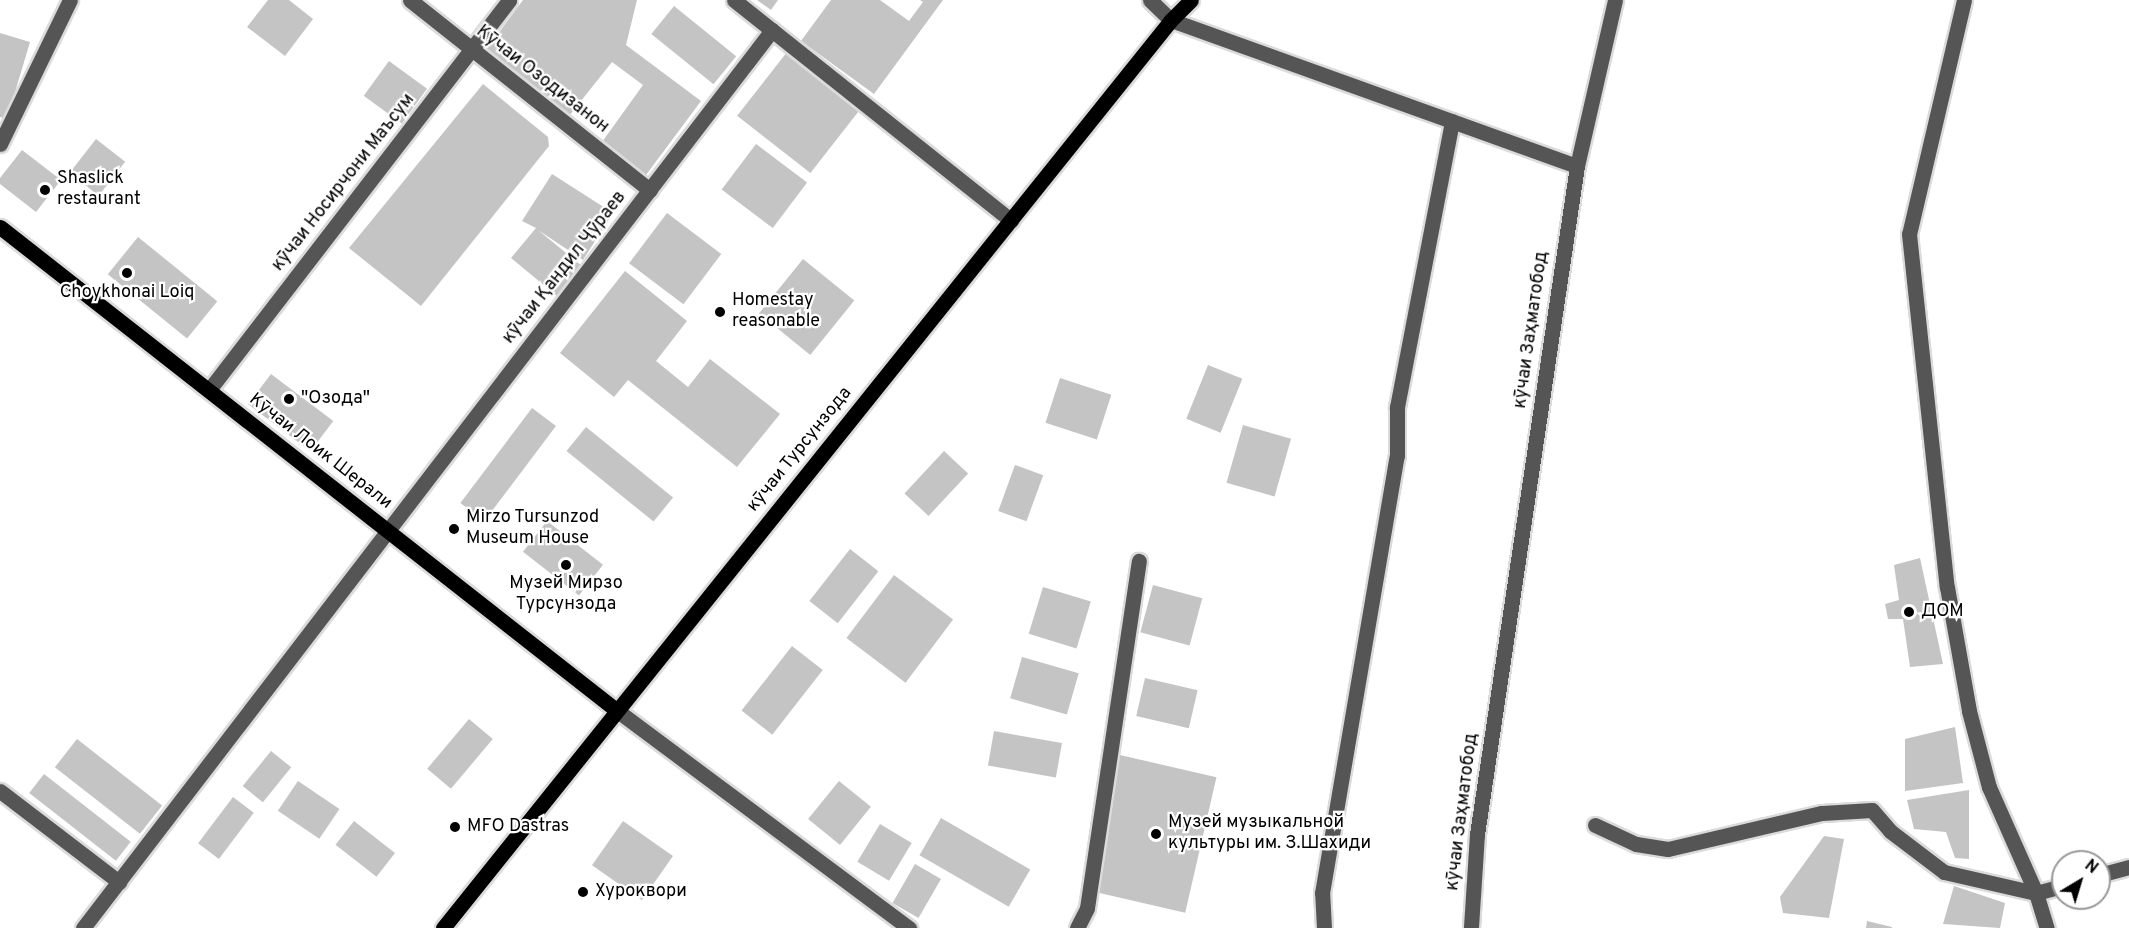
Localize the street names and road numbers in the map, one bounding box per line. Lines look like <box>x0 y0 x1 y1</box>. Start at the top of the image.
street label: Кӯчаи Озодизанон <box>471 21 613 139</box>
street label: кӯчаи Носирчони Маъсум <box>268 90 420 276</box>
street label: кӯчаи Қандил Ҷӯраев <box>499 187 631 349</box>
street label: кӯчаи Заҳматобод <box>1510 250 1554 410</box>
street label: кӯчаи Турсунзода <box>743 383 857 517</box>
street label: Кӯчаи Лоик Шерали <box>244 389 396 515</box>
street label: кӯчаи Заҳматобод <box>1443 732 1483 892</box>

